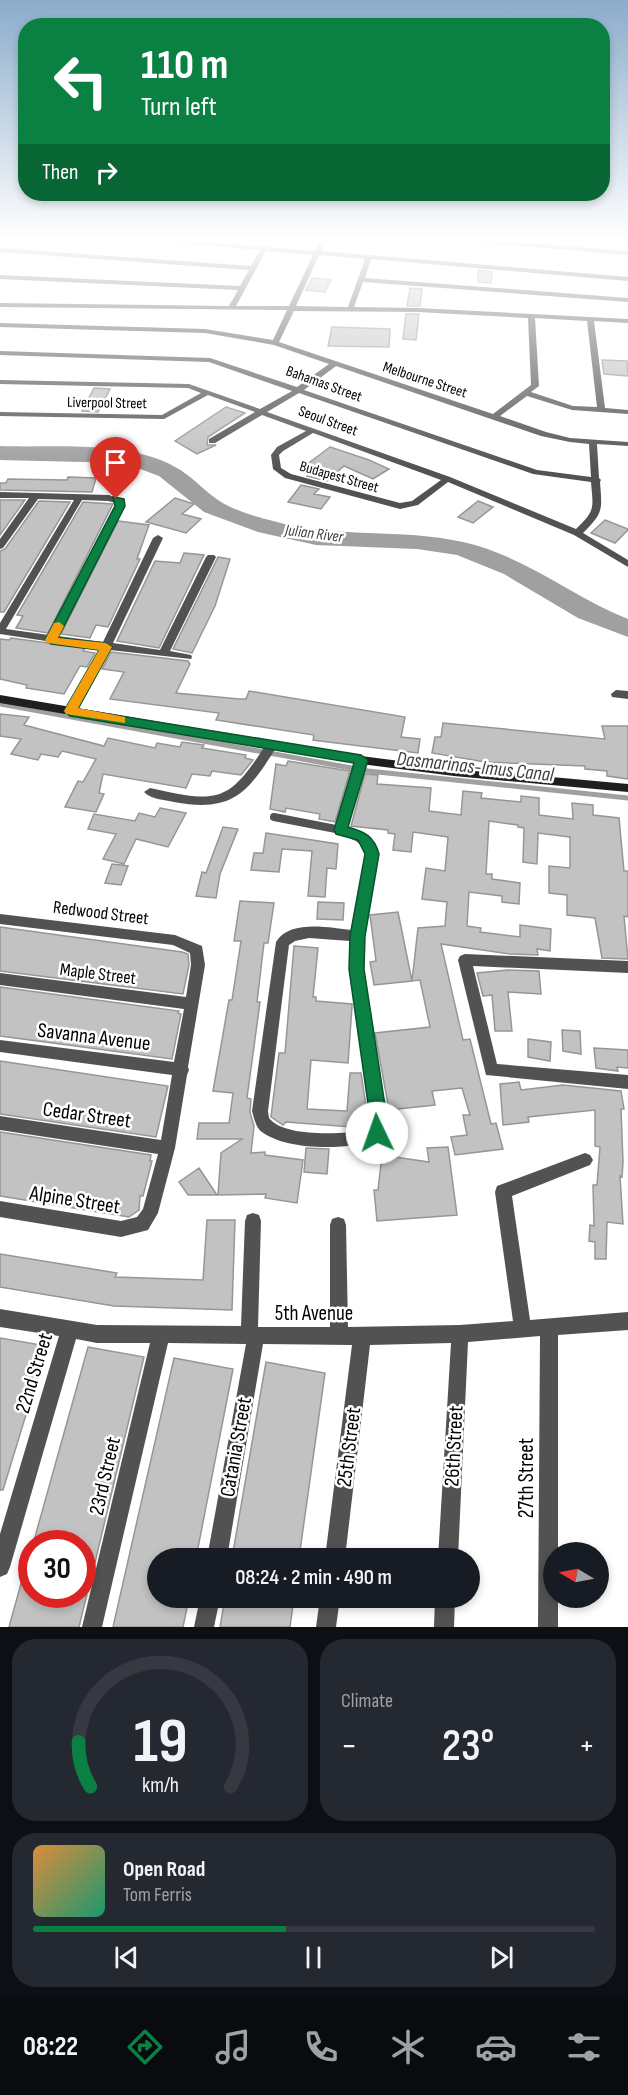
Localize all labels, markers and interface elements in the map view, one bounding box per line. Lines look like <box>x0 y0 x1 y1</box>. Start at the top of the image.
text: 110 m <box>141 40 228 91</box>
icon: left <box>42 42 120 120</box>
text: Turn left <box>141 91 217 123</box>
icon: right <box>90 156 123 189</box>
text: Then <box>42 159 78 186</box>
street label: Melbourne Street <box>381 357 470 403</box>
street label: Bahamas Street <box>283 361 365 407</box>
street label: Liverpool Street <box>67 393 148 413</box>
street label: Seoul Street <box>296 402 361 441</box>
pin <box>90 437 141 499</box>
icon: arrive <box>99 446 132 479</box>
street label: Budapest Street <box>297 457 381 497</box>
water label: Julian River <box>283 521 345 547</box>
water label: Dasmarinas-Imus Canal <box>395 747 556 787</box>
street label: Redwood Street <box>52 897 151 929</box>
street label: Maple Street <box>59 959 138 989</box>
street label: Savanna Avenue <box>36 1018 152 1056</box>
street label: Cedar Street <box>41 1096 133 1134</box>
position arrow <box>345 1101 409 1165</box>
street label: Alpine Street <box>27 1180 122 1219</box>
street label: 5th Avenue <box>275 1301 353 1326</box>
street label: 22nd Street <box>10 1330 58 1416</box>
street label: Catania Street <box>215 1395 257 1499</box>
street label: 26th Street <box>439 1405 469 1487</box>
street label: 25th Street <box>332 1406 366 1488</box>
street label: 23rd Street <box>84 1434 126 1518</box>
street label: 27th Street <box>514 1438 539 1518</box>
speed limit sign: 30 <box>18 1530 96 1608</box>
north arrow <box>543 1542 609 1608</box>
map controls <box>543 1542 609 1608</box>
text: 08:24 · 2 min · 490 m <box>235 1564 392 1591</box>
text: Climate <box>341 1689 393 1713</box>
text: 19 <box>133 1705 187 1780</box>
text: 23° <box>442 1719 494 1774</box>
text: − <box>341 1726 357 1766</box>
text: + <box>579 1726 595 1766</box>
text: km/h <box>141 1773 179 1798</box>
text: Open Road <box>123 1856 205 1883</box>
text: Tom Ferris <box>123 1883 192 1907</box>
icon: previous <box>110 1941 143 1974</box>
icon: pause <box>297 1941 330 1974</box>
icon: next <box>485 1941 518 1974</box>
icon: directions <box>124 2026 166 2068</box>
icon: music <box>212 2026 254 2068</box>
icon: phone <box>300 2026 342 2068</box>
icon: climate <box>387 2026 429 2068</box>
icon: car <box>475 2026 517 2068</box>
icon: filters <box>563 2026 605 2068</box>
text: 08:22 <box>23 2031 78 2063</box>

